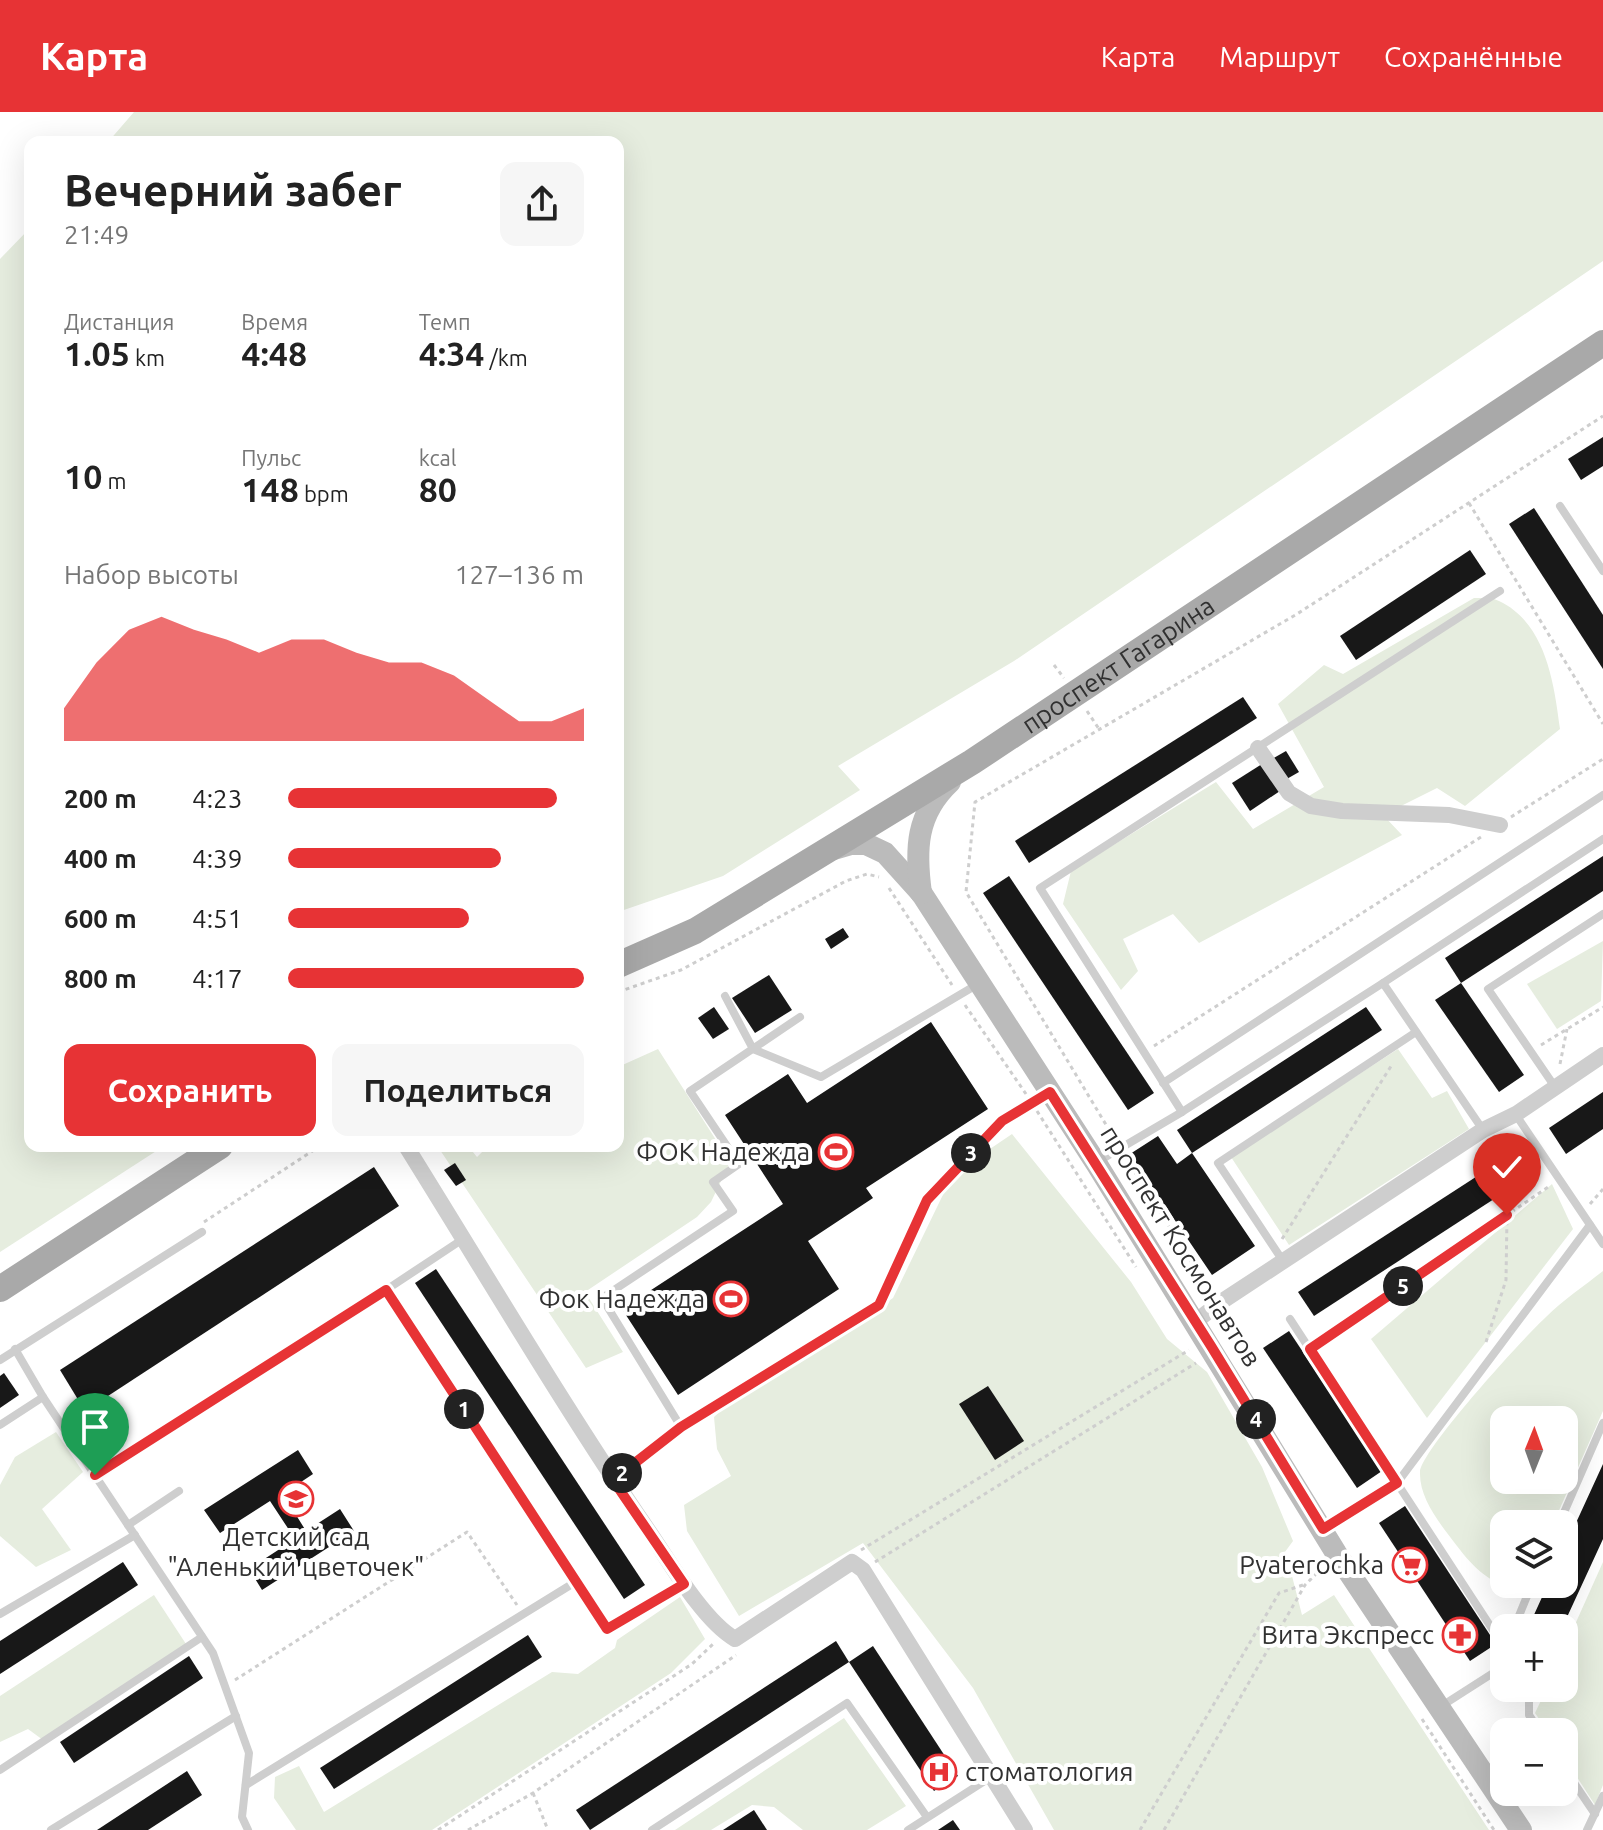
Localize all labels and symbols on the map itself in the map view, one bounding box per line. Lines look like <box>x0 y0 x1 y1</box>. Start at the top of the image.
street label: проспект Гагарина <box>1016 590 1219 739</box>
street label: проспект Космонавтов <box>1095 1120 1268 1372</box>
sports icon: ФОК Надежда <box>817 1133 855 1171</box>
pin: 3 <box>951 1133 991 1173</box>
pin <box>1473 1133 1541 1215</box>
place label: ФОК Надежда <box>636 1137 810 1166</box>
pin: 5 <box>1383 1266 1423 1306</box>
sports icon: Фок Надежда <box>712 1280 750 1318</box>
place label: Фок Надежда <box>539 1284 705 1313</box>
pin: 1 <box>444 1389 484 1429</box>
pin <box>61 1393 129 1475</box>
pin: 4 <box>1236 1399 1276 1439</box>
north arrow <box>1490 1406 1578 1494</box>
pin: 2 <box>602 1453 642 1493</box>
school or university icon: Детский сад "Аленький цветочек" <box>277 1480 315 1518</box>
place label: Детский сад "Аленький цветочек" <box>168 1522 424 1581</box>
supermarket icon: Pyaterochka <box>1391 1546 1429 1584</box>
place label: Pyaterochka <box>1239 1550 1384 1579</box>
pharmacy icon: Вита Экспресс <box>1441 1616 1479 1654</box>
place label: Вита Экспресс <box>1262 1620 1434 1649</box>
hospital icon: стоматология <box>920 1753 958 1791</box>
place label: стоматология <box>965 1757 1133 1786</box>

